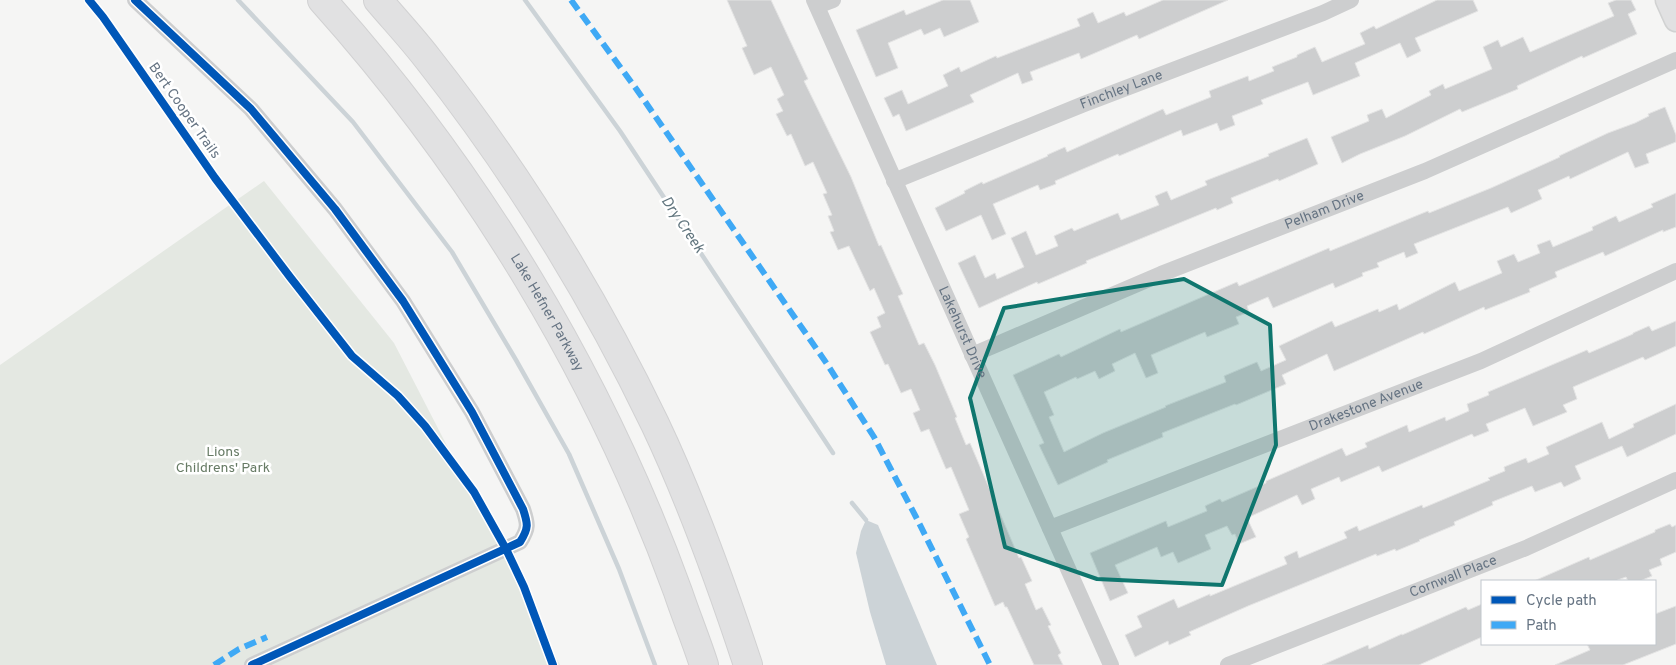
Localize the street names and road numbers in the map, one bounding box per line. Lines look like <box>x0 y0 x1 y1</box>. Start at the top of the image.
street label: Bert Cooper Trails <box>145 60 223 162</box>
street label: Finchley Lane <box>1078 66 1165 113</box>
street label: Pelham Drive <box>1282 187 1367 233</box>
street label: Lake Hefner Parkway <box>507 251 587 374</box>
street label: Lakehurst Drive <box>934 284 990 381</box>
street label: Drakestone Avenue <box>1307 376 1426 435</box>
street label: Cornwall Place <box>1407 552 1499 601</box>

